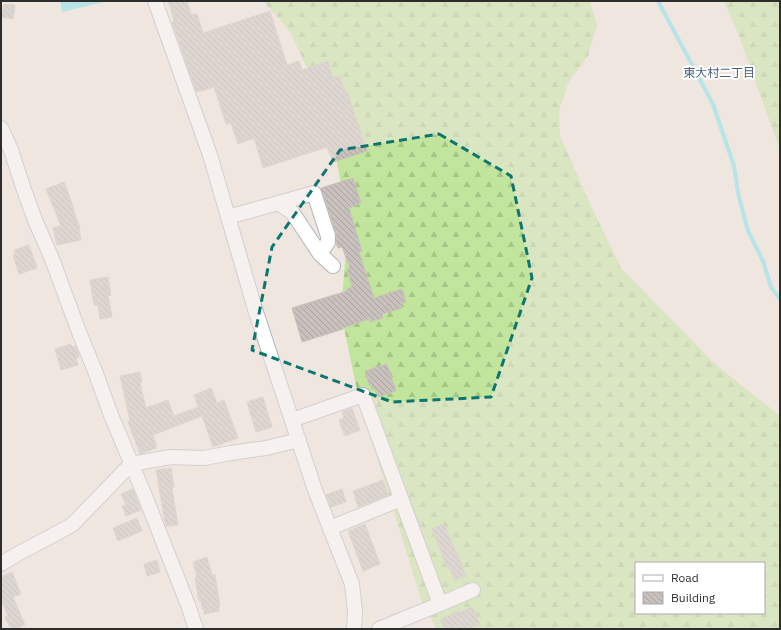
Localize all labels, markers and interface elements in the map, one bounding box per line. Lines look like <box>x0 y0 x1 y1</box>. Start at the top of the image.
district label: 東大村二丁目 <box>683 65 755 80</box>
legend <box>635 562 765 614</box>
text: Road <box>671 570 699 585</box>
text: Building <box>671 590 716 605</box>

